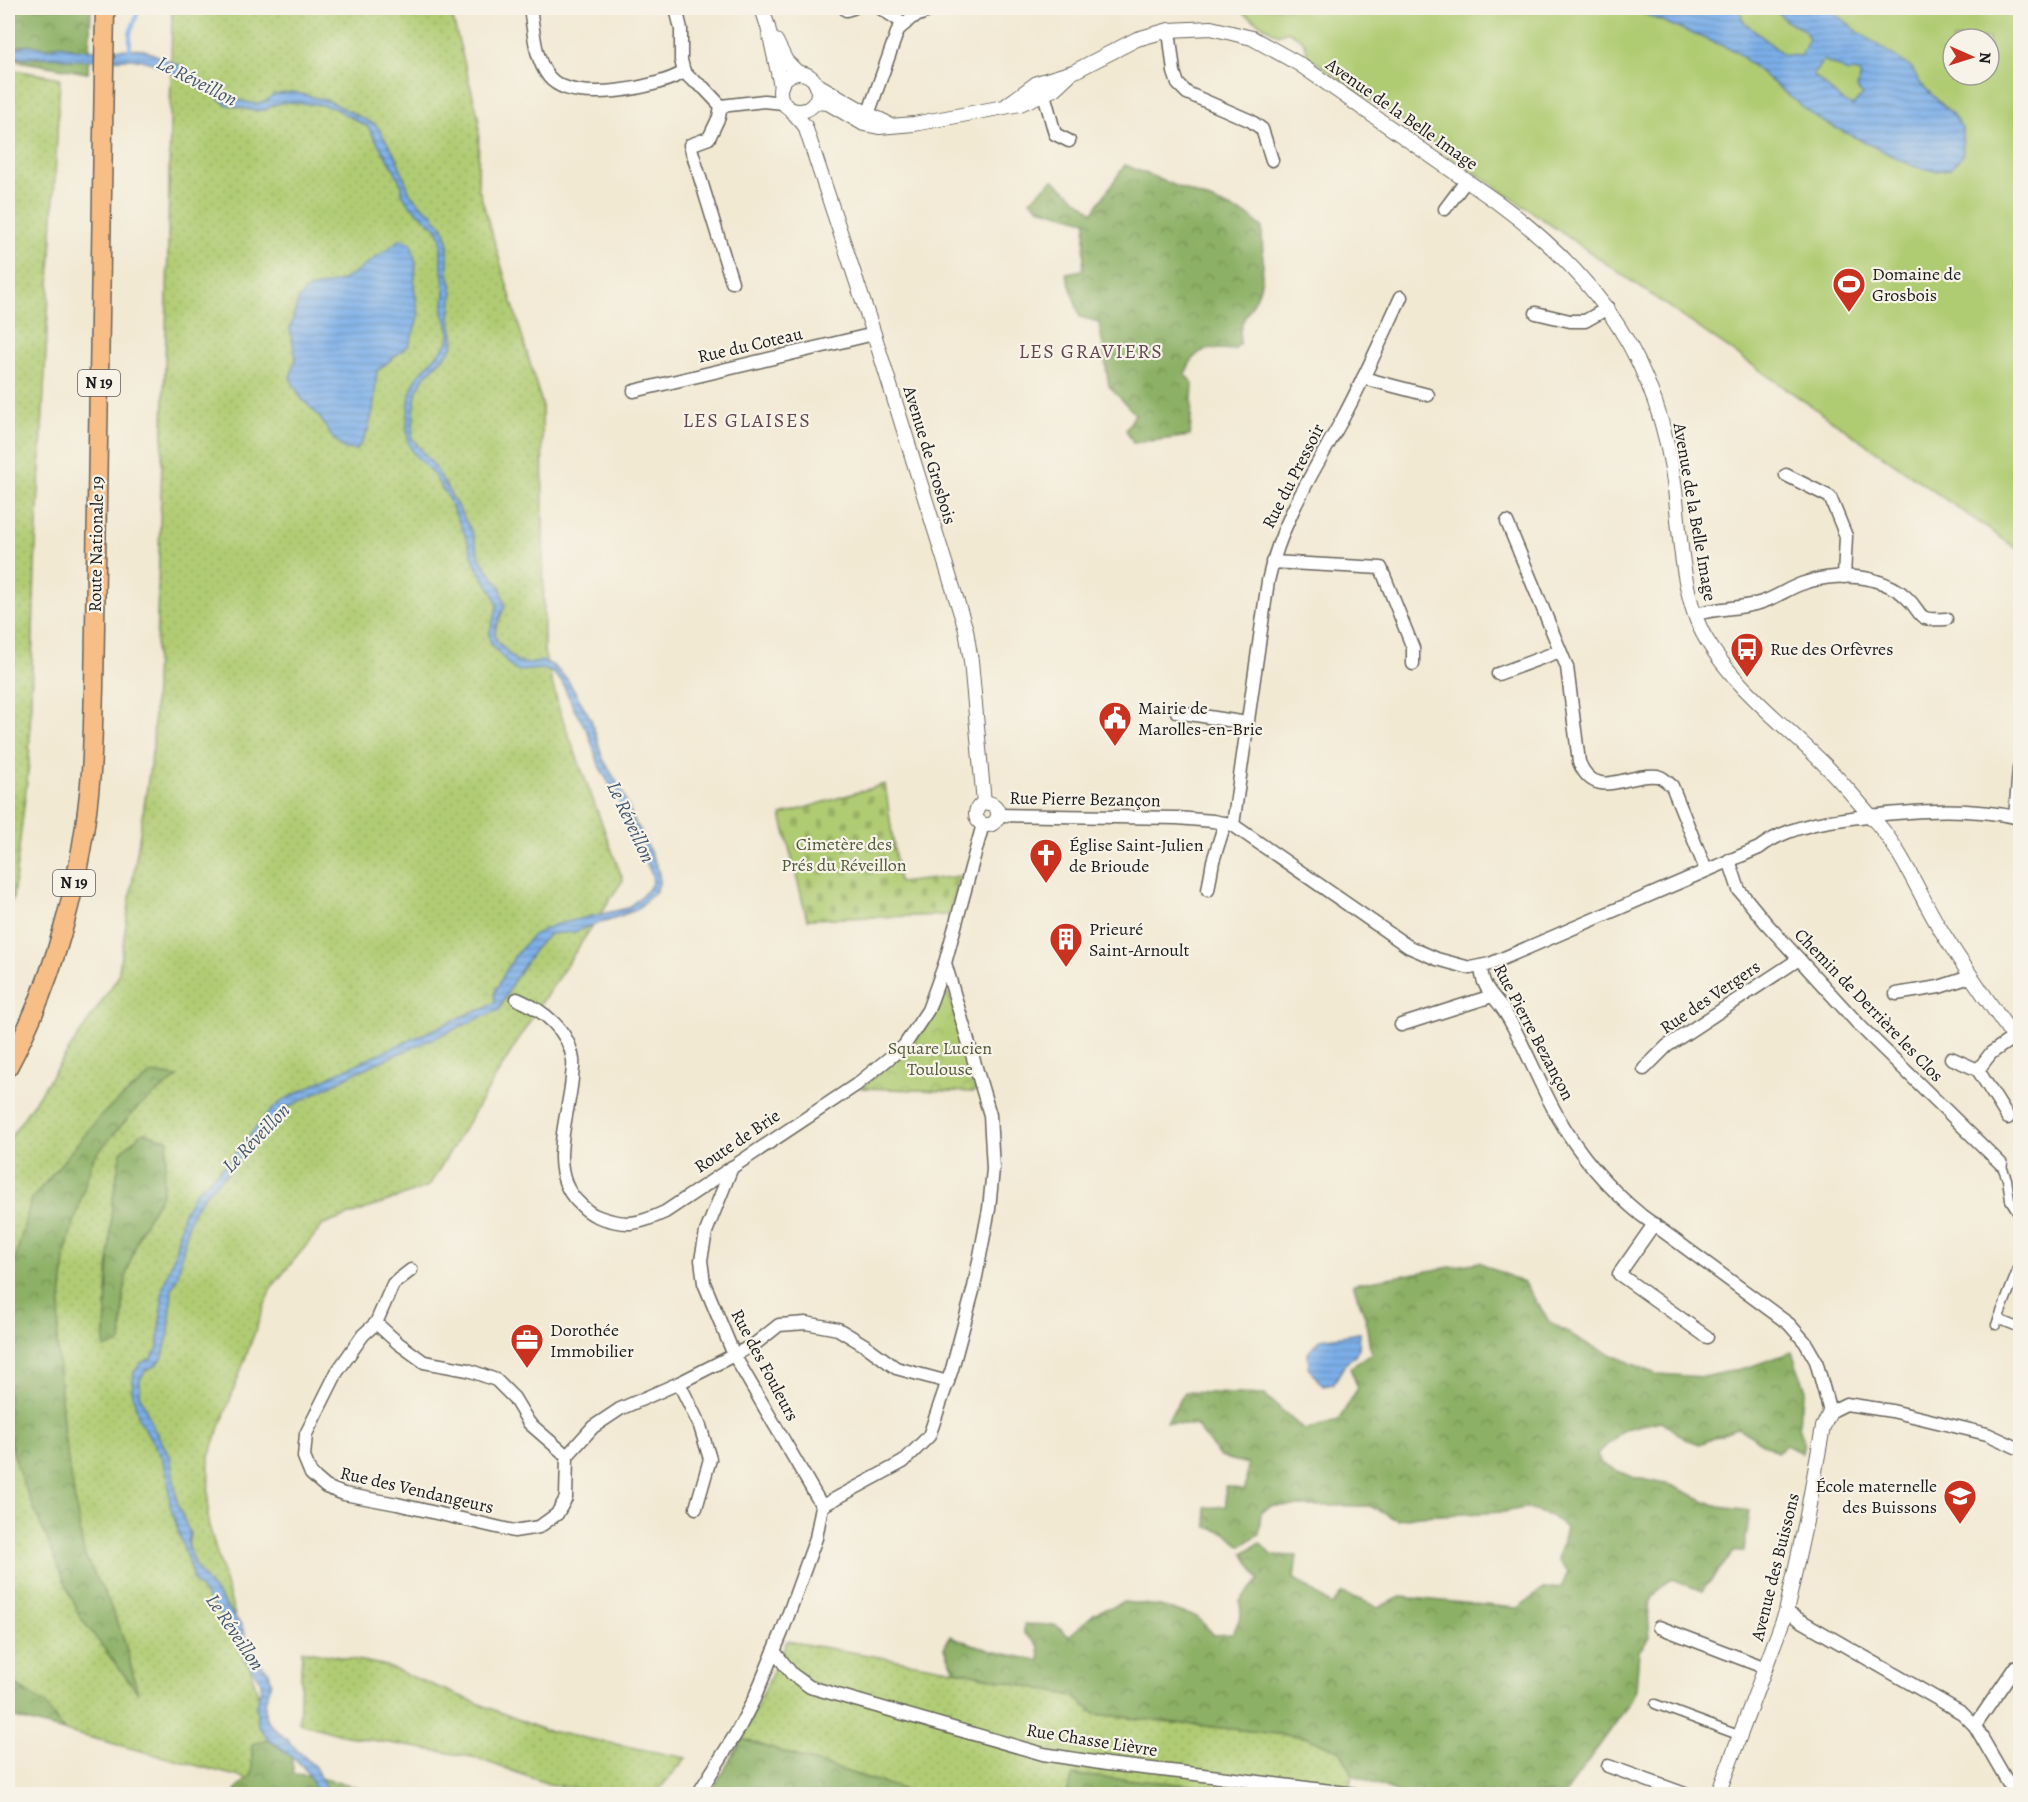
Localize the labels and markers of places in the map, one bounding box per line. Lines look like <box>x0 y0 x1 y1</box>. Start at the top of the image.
place label: Domaine de Grosbois <box>1872 262 1961 307</box>
sports icon: Domaine de Grosbois <box>1831 266 1867 313</box>
bus stop icon: Rue des Orfèvres <box>1729 631 1765 678</box>
place label: Rue des Orfèvres <box>1770 637 1893 661</box>
place label: Mairie de Marolles-en-Brie <box>1138 696 1263 741</box>
public building icon: Mairie de Marolles-en-Brie <box>1097 700 1133 747</box>
place label: Église Saint-Julien de Brioude <box>1069 833 1204 878</box>
church icon: Église Saint-Julien de Brioude <box>1028 837 1064 884</box>
place label: Prieuré Saint-Arnoult <box>1089 917 1189 962</box>
building icon: Prieuré Saint-Arnoult <box>1048 921 1084 968</box>
place label: Dorothée Immobilier <box>550 1318 634 1363</box>
office icon: Dorothée Immobilier <box>509 1322 545 1369</box>
place label: École maternelle des Buissons <box>1815 1474 1937 1519</box>
school or university icon: École maternelle des Buissons <box>1942 1478 1978 1525</box>

